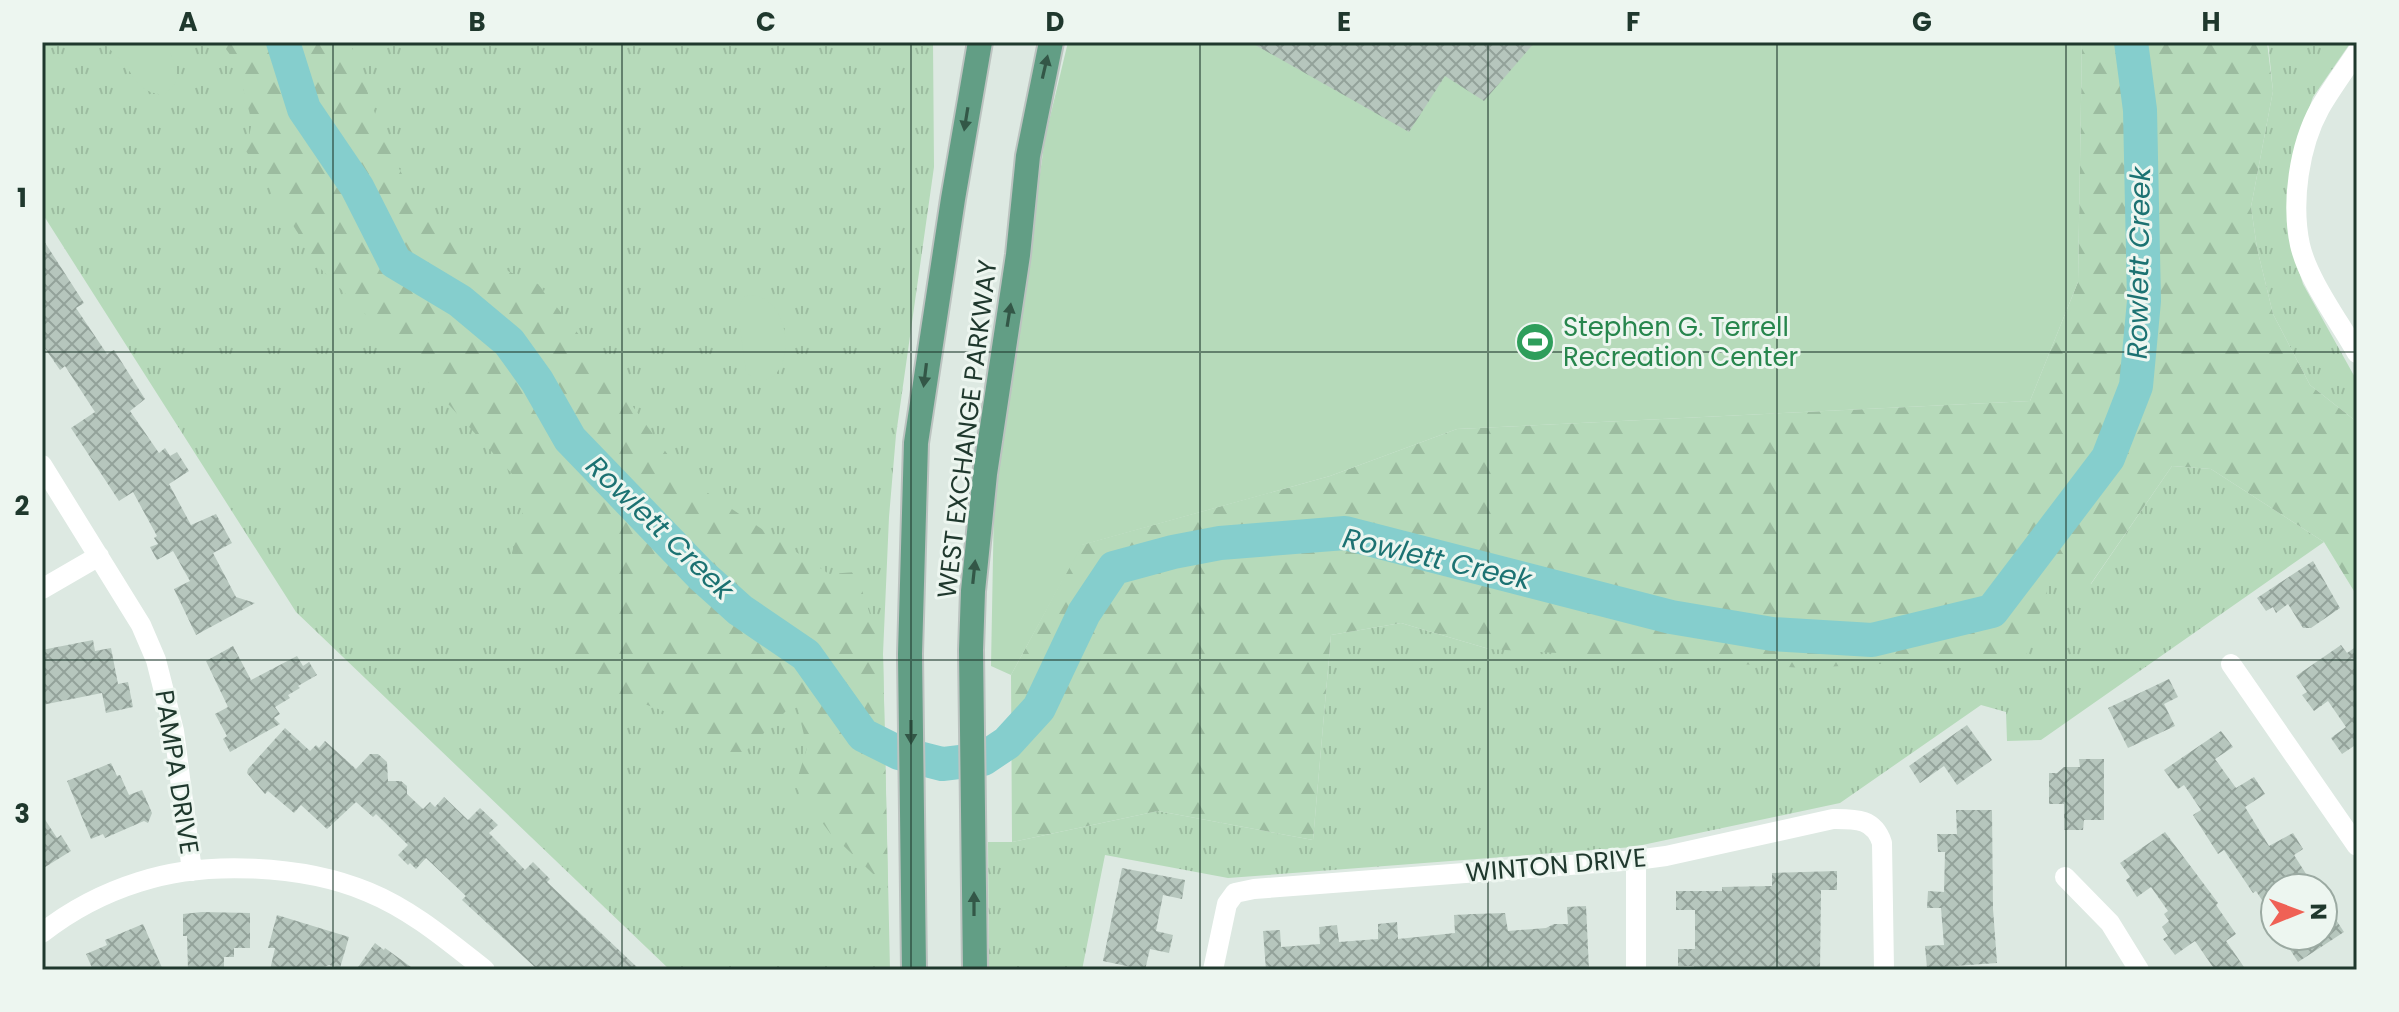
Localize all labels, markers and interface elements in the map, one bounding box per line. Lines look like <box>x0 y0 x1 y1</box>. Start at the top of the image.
text: A <box>178 4 198 40</box>
text: B <box>468 4 486 40</box>
text: C <box>756 4 776 40</box>
text: D <box>1046 4 1065 40</box>
text: E <box>1337 4 1351 40</box>
text: F <box>1626 4 1640 40</box>
text: G <box>1912 4 1932 40</box>
text: H <box>2201 4 2221 40</box>
one-way arrow <box>1039 54 1052 79</box>
one-way arrow <box>959 106 972 131</box>
water label: Rowlett Creek <box>2118 165 2160 359</box>
text: 1 <box>17 180 27 216</box>
street label: WEST EXCHANGE PARKWAY <box>928 258 1006 600</box>
one-way arrow <box>1003 302 1016 327</box>
place label: Stephen G. Terrell Recreation Center <box>1563 309 1798 375</box>
sports icon: Stephen G. Terrell Recreation Center <box>1514 321 1556 363</box>
one-way arrow <box>918 363 931 388</box>
water label: Rowlett Creek <box>577 447 744 610</box>
text: 2 <box>15 488 30 524</box>
water label: Rowlett Creek <box>1339 518 1536 600</box>
one-way arrow <box>968 559 981 584</box>
street label: PAMPA DRIVE <box>146 687 208 857</box>
one-way arrow <box>904 720 917 745</box>
text: 3 <box>14 796 30 832</box>
street label: WINTON DRIVE <box>1464 839 1648 891</box>
north arrow <box>2259 872 2339 952</box>
one-way arrow <box>968 891 981 916</box>
text: N <box>2303 903 2334 920</box>

